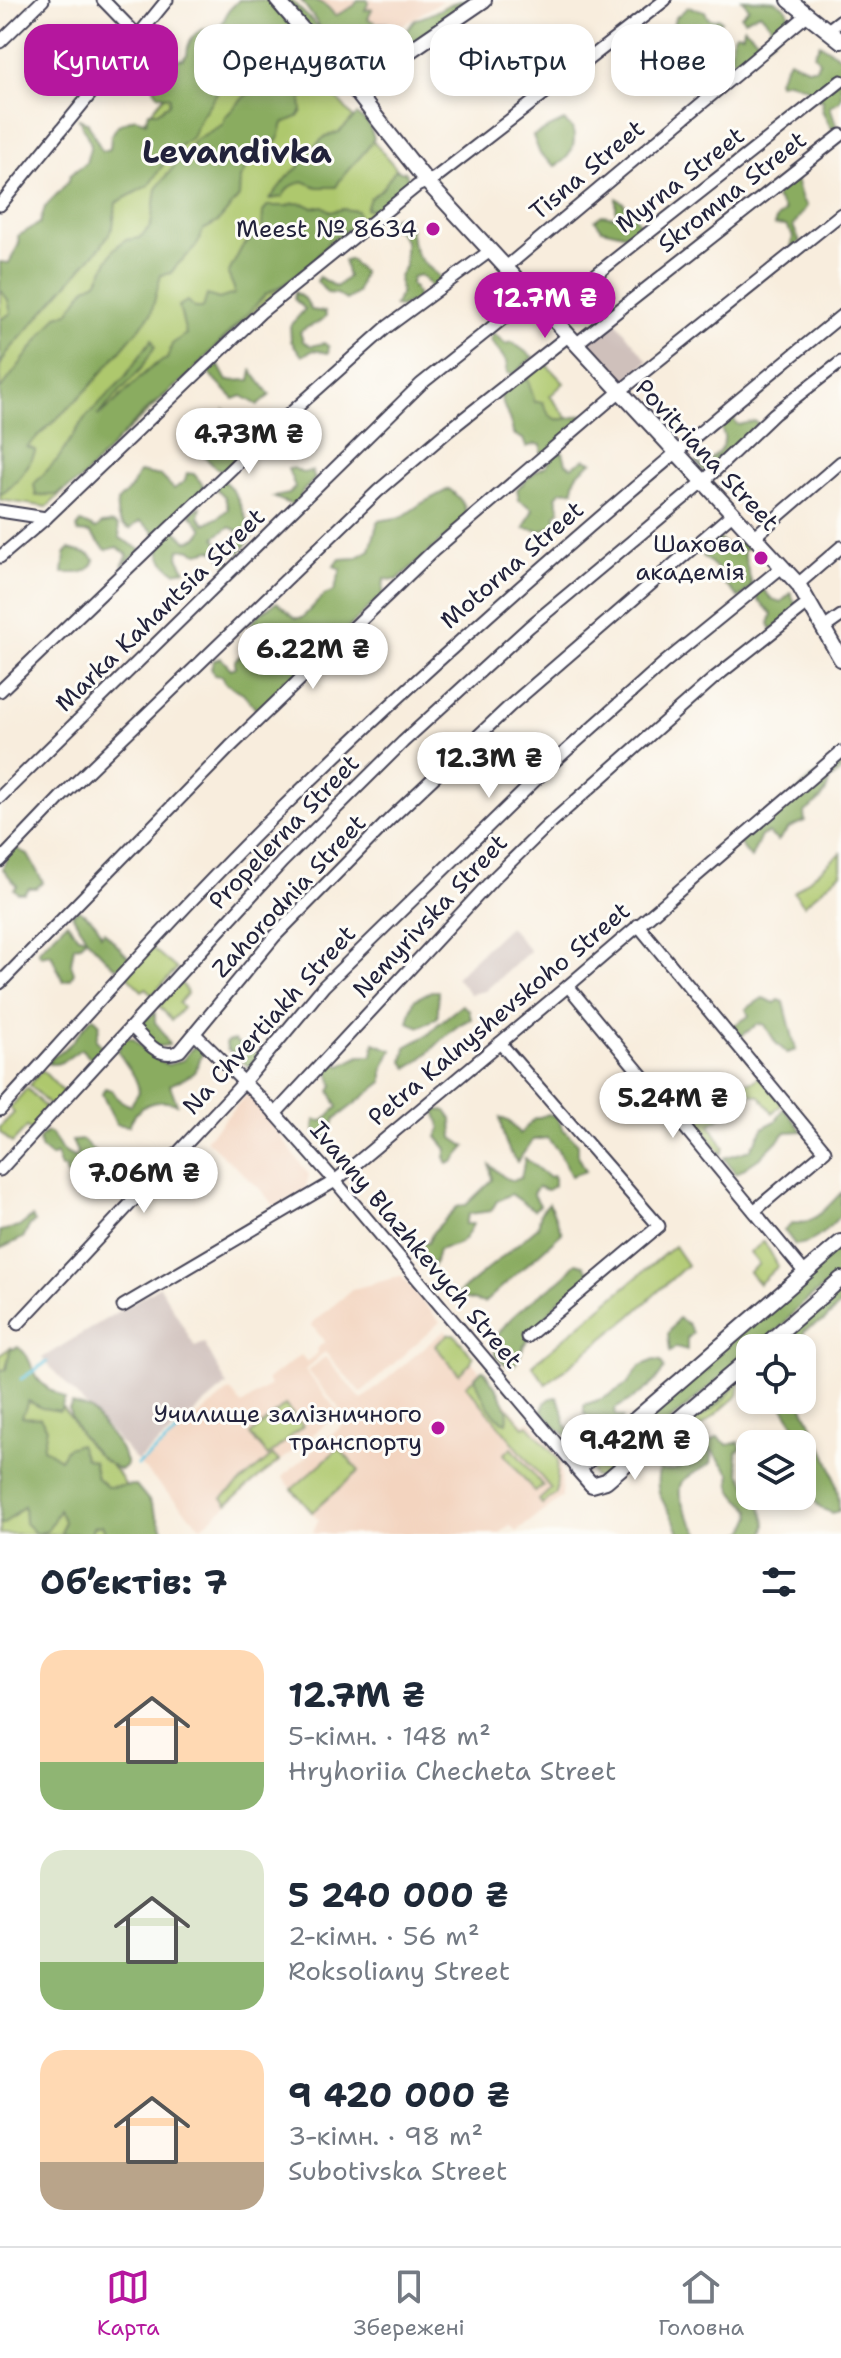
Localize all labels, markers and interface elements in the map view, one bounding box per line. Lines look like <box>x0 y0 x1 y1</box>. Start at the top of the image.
chip: Купити <box>24 24 178 96</box>
chip: Орендувати <box>194 24 414 96</box>
chip: Фільтри <box>430 24 595 96</box>
chip: Нове <box>611 24 735 96</box>
street label: Tisna Street <box>523 113 651 227</box>
street label: Myrna Street <box>609 120 751 240</box>
street label: Skromna Street <box>651 124 813 260</box>
district label: Levandivka <box>142 130 332 173</box>
place label: Meest № 8634 <box>236 213 417 245</box>
marker: Meest № 8634 <box>424 220 442 238</box>
pin: 12.7M ₴ <box>471 272 619 340</box>
text: 12.7M ₴ <box>492 280 598 315</box>
street label: Povitriana Street <box>628 372 786 538</box>
pin: 4.73M ₴ <box>175 408 323 476</box>
text: 4.73M ₴ <box>194 416 304 451</box>
street label: Motorna Street <box>434 494 590 636</box>
street label: Marka Kahantsia Street <box>48 501 272 719</box>
place label: Шахова академія <box>635 528 745 588</box>
marker: Шахова академія <box>752 549 770 567</box>
pin: 6.22M ₴ <box>239 623 387 691</box>
text: 6.22M ₴ <box>256 631 370 666</box>
pin: 12.3M ₴ <box>415 732 563 800</box>
text: 12.3M ₴ <box>435 740 543 775</box>
street label: Propelerna Street <box>202 748 366 916</box>
street label: Zahorodnia Street <box>205 808 373 984</box>
street label: Nemyrivska Street <box>346 827 514 1005</box>
street label: Petra Kalnyshevskoho Street <box>361 895 637 1133</box>
street label: Na Chvertiakh Street <box>175 918 363 1122</box>
pin: 5.24M ₴ <box>599 1072 747 1140</box>
text: 5.24M ₴ <box>617 1080 729 1115</box>
street label: Ivanny Blazhkevych Street <box>303 1115 529 1375</box>
pin: 7.06M ₴ <box>70 1147 218 1215</box>
text: 7.06M ₴ <box>88 1155 200 1190</box>
map controls <box>736 1334 816 1510</box>
button: locate <box>736 1334 816 1414</box>
place label: Училище залізничного транспорту <box>153 1398 422 1458</box>
pin: 9.42M ₴ <box>561 1414 709 1482</box>
marker: Училище залізничного транспорту <box>429 1419 447 1437</box>
text: 9.42M ₴ <box>579 1422 691 1457</box>
button: layers <box>736 1430 816 1510</box>
text: Об’єктів: 7 <box>40 1559 228 1605</box>
icon: filters <box>757 1560 801 1604</box>
text: 12.7M ₴ <box>288 1672 425 1718</box>
icon: home <box>104 1682 200 1778</box>
text: 5-кімн. · 148 m² <box>288 1718 491 1753</box>
text: Hryhoriia Checheta Street <box>288 1753 616 1788</box>
text: 5 240 000 ₴ <box>288 1872 509 1918</box>
icon: home <box>104 1882 200 1978</box>
text: 2-кімн. · 56 m² <box>288 1918 480 1953</box>
text: Roksoliany Street <box>288 1953 510 1988</box>
text: 9 420 000 ₴ <box>288 2072 510 2118</box>
icon: home <box>104 2082 200 2178</box>
text: 3-кімн. · 98 m² <box>288 2118 483 2153</box>
text: Subotivska Street <box>288 2153 507 2188</box>
tab: Карта <box>97 2265 160 2342</box>
tab: Збережені <box>353 2265 465 2342</box>
tab: Головна <box>658 2265 744 2342</box>

